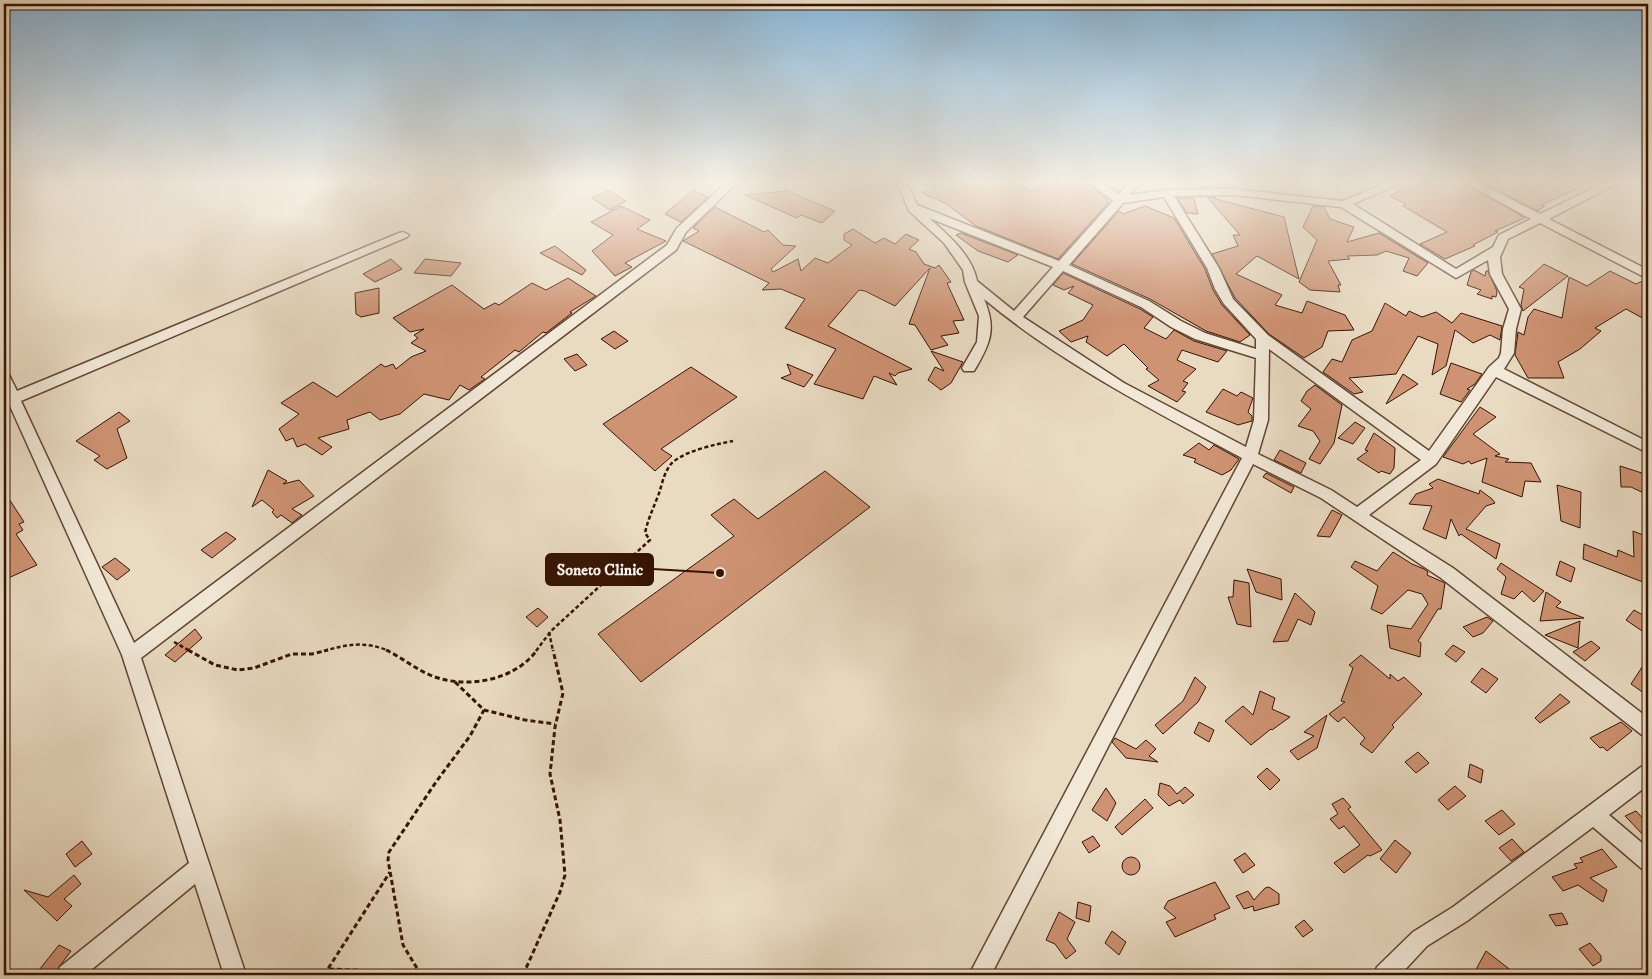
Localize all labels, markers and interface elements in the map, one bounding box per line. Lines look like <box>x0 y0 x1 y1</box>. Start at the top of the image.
callout: Soneto Clinic <box>546 554 653 585</box>
text: Soneto Clinic <box>557 560 643 580</box>

